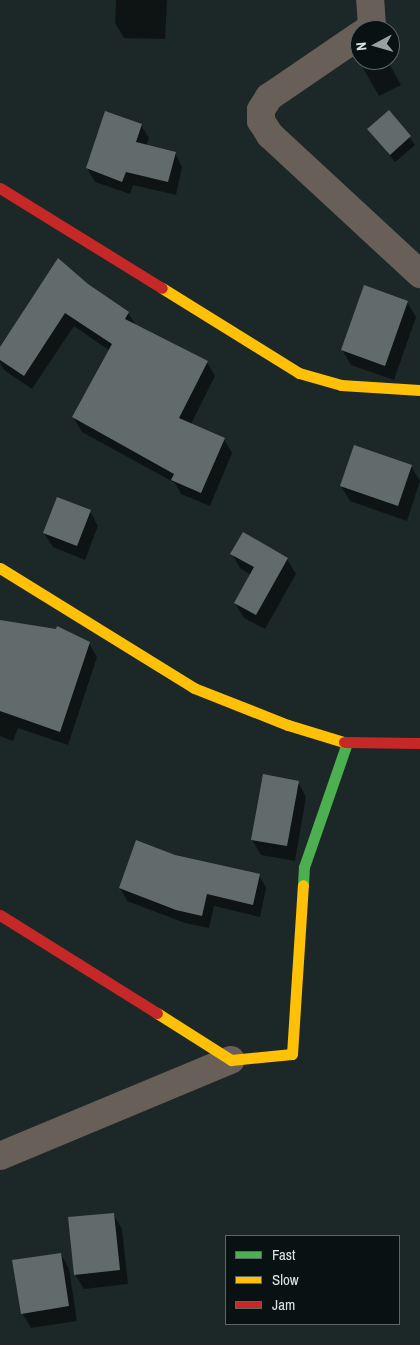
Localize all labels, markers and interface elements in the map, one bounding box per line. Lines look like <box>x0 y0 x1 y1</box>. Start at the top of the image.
north arrow <box>350 20 400 70</box>
text: N <box>352 41 370 52</box>
legend <box>225 1235 400 1325</box>
text: Fast <box>272 1244 295 1265</box>
text: Slow <box>272 1269 299 1290</box>
text: Jam <box>272 1294 295 1315</box>

